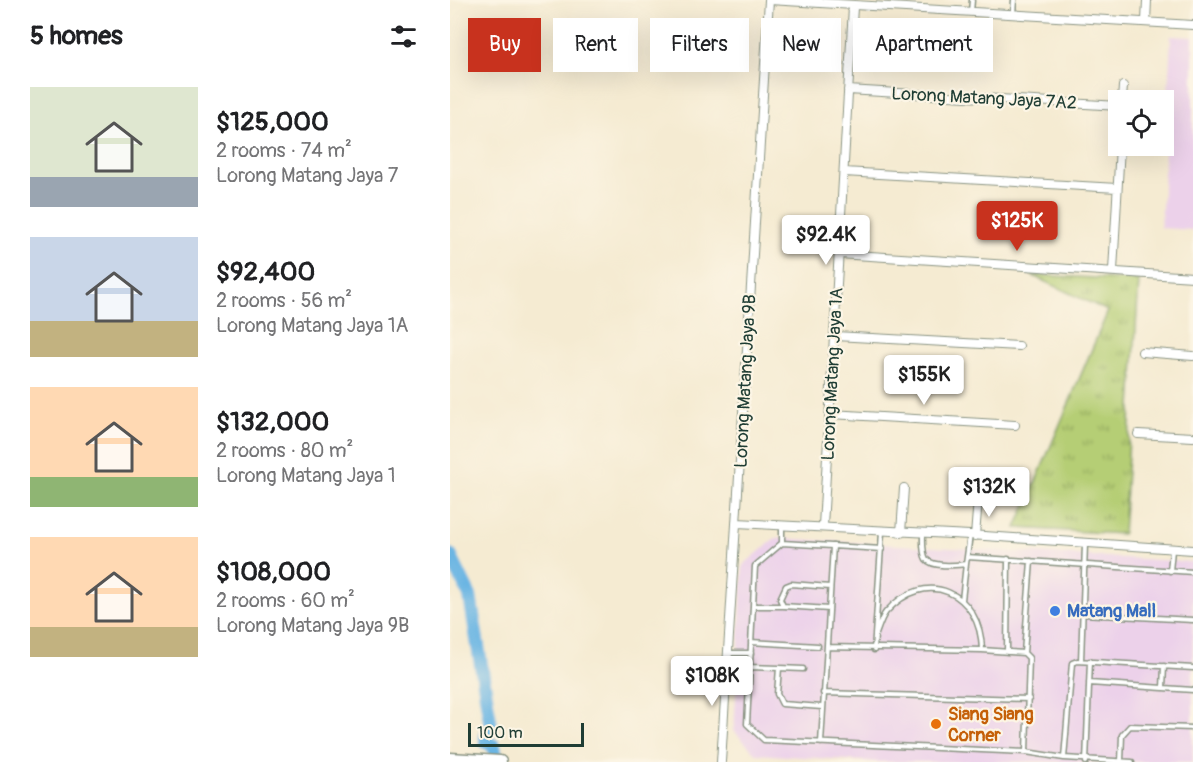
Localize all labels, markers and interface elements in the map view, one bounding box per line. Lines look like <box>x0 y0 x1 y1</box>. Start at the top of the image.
chip: Buy <box>468 18 541 72</box>
chip: Rent <box>553 18 638 72</box>
chip: Filters <box>650 18 749 72</box>
chip: New <box>761 18 841 72</box>
chip: Apartment <box>853 18 993 72</box>
text: 5 homes <box>30 20 123 52</box>
icon: filters <box>387 20 420 53</box>
street label: Lorong Matang Jaya 7A2 <box>891 82 1077 115</box>
map controls <box>1108 90 1174 156</box>
button: locate <box>1108 90 1174 156</box>
text: $125,000 <box>216 106 329 138</box>
icon: home <box>78 111 150 183</box>
text: 2 rooms · 74 m² <box>216 138 352 163</box>
text: Lorong Matang Jaya 7 <box>216 163 398 188</box>
pin: $125K <box>975 201 1059 252</box>
text: $125K <box>991 208 1043 233</box>
pin: $92.4K <box>777 215 875 266</box>
text: $92.4K <box>796 222 856 247</box>
text: $92,400 <box>216 256 315 288</box>
icon: home <box>78 261 150 333</box>
street label: Lorong Matang Jaya 1A <box>816 287 849 461</box>
text: 2 rooms · 56 m² <box>216 288 352 313</box>
street label: Lorong Matang Jaya 9B <box>729 294 762 468</box>
text: Lorong Matang Jaya 1A <box>216 313 408 338</box>
pin: $155K <box>882 355 966 406</box>
text: $155K <box>898 362 950 387</box>
text: $132,000 <box>216 406 329 438</box>
icon: home <box>78 411 150 483</box>
text: 2 rooms · 80 m² <box>216 438 353 463</box>
text: Lorong Matang Jaya 1 <box>216 463 395 488</box>
pin: $132K <box>947 467 1031 518</box>
text: $132K <box>962 474 1016 499</box>
text: $108,000 <box>216 556 331 588</box>
icon: home <box>78 561 150 633</box>
text: 2 rooms · 60 m² <box>216 588 355 613</box>
place label: Matang Mall <box>1067 600 1156 623</box>
marker: Matang Mall <box>1048 604 1062 618</box>
text: Lorong Matang Jaya 9B <box>216 613 409 638</box>
pin: $108K <box>670 656 754 707</box>
text: $108K <box>685 663 739 688</box>
place label: Siang Siang Corner <box>948 703 1033 747</box>
marker: Siang Siang Corner <box>929 717 943 731</box>
scale bar <box>468 720 584 748</box>
text: 100 m <box>477 723 523 743</box>

